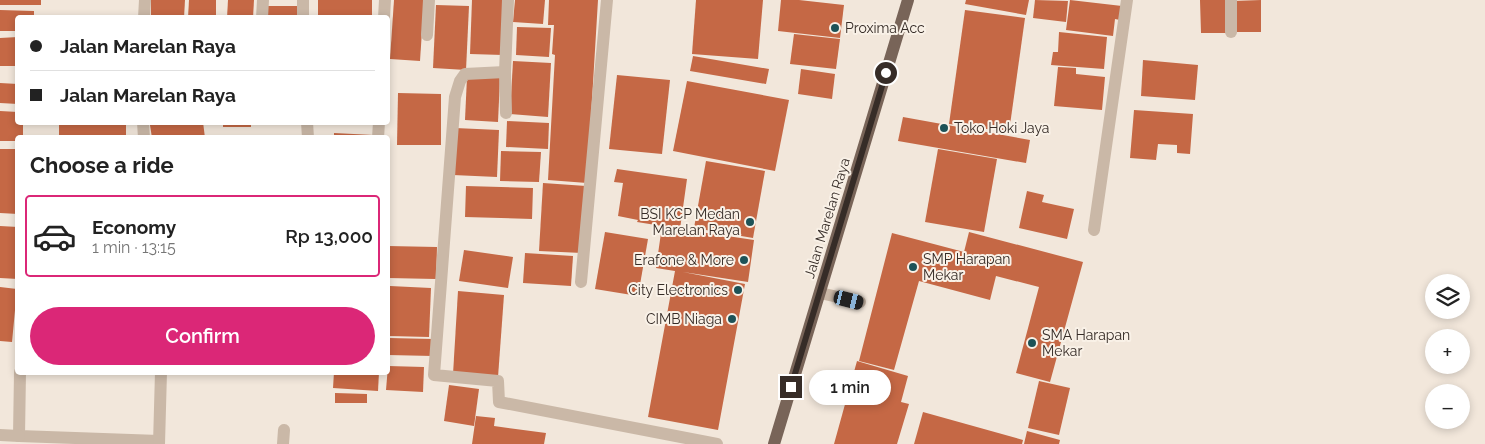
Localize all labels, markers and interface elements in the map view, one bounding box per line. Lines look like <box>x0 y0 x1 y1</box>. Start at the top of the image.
place label: Proxima Acc <box>845 20 925 36</box>
marker: Proxima Acc <box>829 22 841 34</box>
text: Jalan Marelan Raya <box>60 35 236 57</box>
route start <box>875 62 897 84</box>
text: Jalan Marelan Raya <box>60 84 236 106</box>
place label: Toko Hoki Jaya <box>954 120 1050 136</box>
marker: Toko Hoki Jaya <box>938 122 950 134</box>
text: Choose a ride <box>30 152 174 178</box>
street label: Jalan Marelan Raya <box>801 156 853 280</box>
place label: BSI KCP Medan Marelan Raya <box>640 206 740 238</box>
icon: car <box>32 214 77 259</box>
text: Economy <box>92 216 176 238</box>
marker: BSI KCP Medan Marelan Raya <box>744 216 756 228</box>
text: Rp 13,000 <box>285 225 373 247</box>
text: 1 min · 13:15 <box>92 238 176 257</box>
place label: SMP Harapan Mekar <box>923 251 1011 283</box>
place label: Erafone & More <box>634 252 734 268</box>
marker: Erafone & More <box>738 254 750 266</box>
marker: SMP Harapan Mekar <box>907 261 919 273</box>
map controls <box>1425 274 1470 429</box>
button: layers <box>1425 274 1470 319</box>
place label: City Electronics <box>628 282 728 298</box>
marker: City Electronics <box>732 284 744 296</box>
car <box>832 289 865 311</box>
button: Confirm <box>30 307 375 365</box>
place label: CIMB Niaga <box>646 311 722 327</box>
marker: CIMB Niaga <box>726 313 738 325</box>
place label: SMA Harapan Mekar <box>1042 327 1130 359</box>
button: + <box>1425 329 1470 374</box>
marker: SMA Harapan Mekar <box>1026 337 1038 349</box>
callout: 1 min <box>808 370 891 404</box>
route end <box>780 376 802 398</box>
text: 1 min <box>830 378 870 397</box>
button: − <box>1425 384 1470 429</box>

